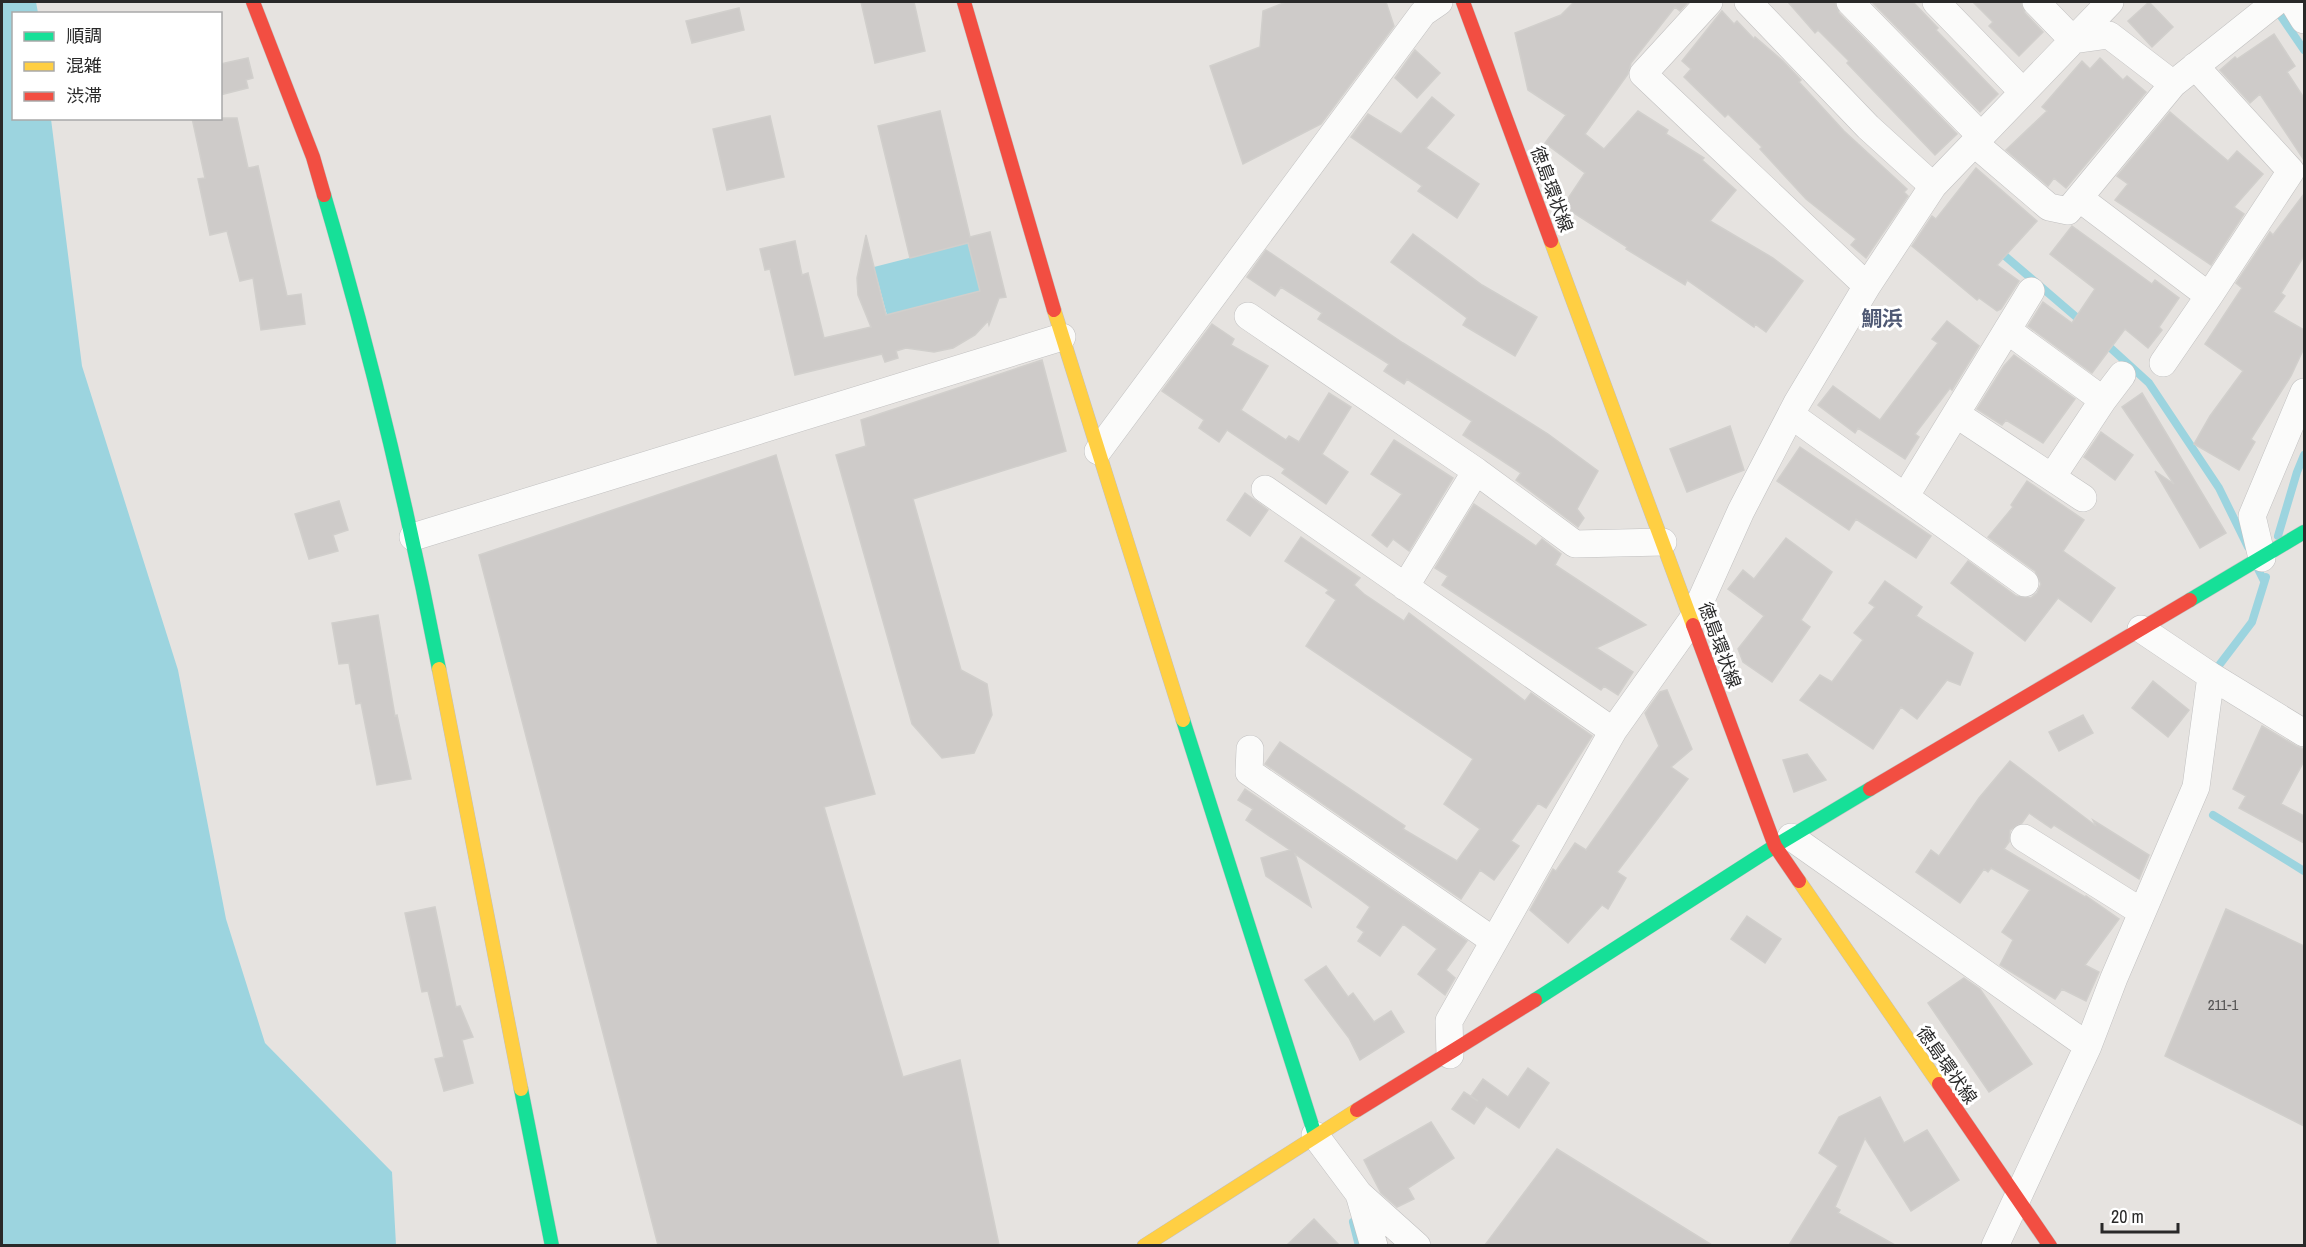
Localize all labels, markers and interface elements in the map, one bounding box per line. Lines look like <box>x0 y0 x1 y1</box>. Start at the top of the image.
legend <box>12 12 222 120</box>
text: 順調 <box>66 23 102 48</box>
text: 混雑 <box>66 53 102 78</box>
text: 渋滞 <box>66 83 102 108</box>
street label: 徳島環状線 <box>1525 142 1579 236</box>
district label: 鯛浜 <box>1861 304 1903 333</box>
street label: 徳島環状線 <box>1693 598 1747 692</box>
house number: 211-1 <box>2208 994 2238 1015</box>
street label: 徳島環状線 <box>1911 1021 1983 1109</box>
scale bar <box>2102 1196 2178 1234</box>
text: 20 m <box>2111 1204 2144 1229</box>

